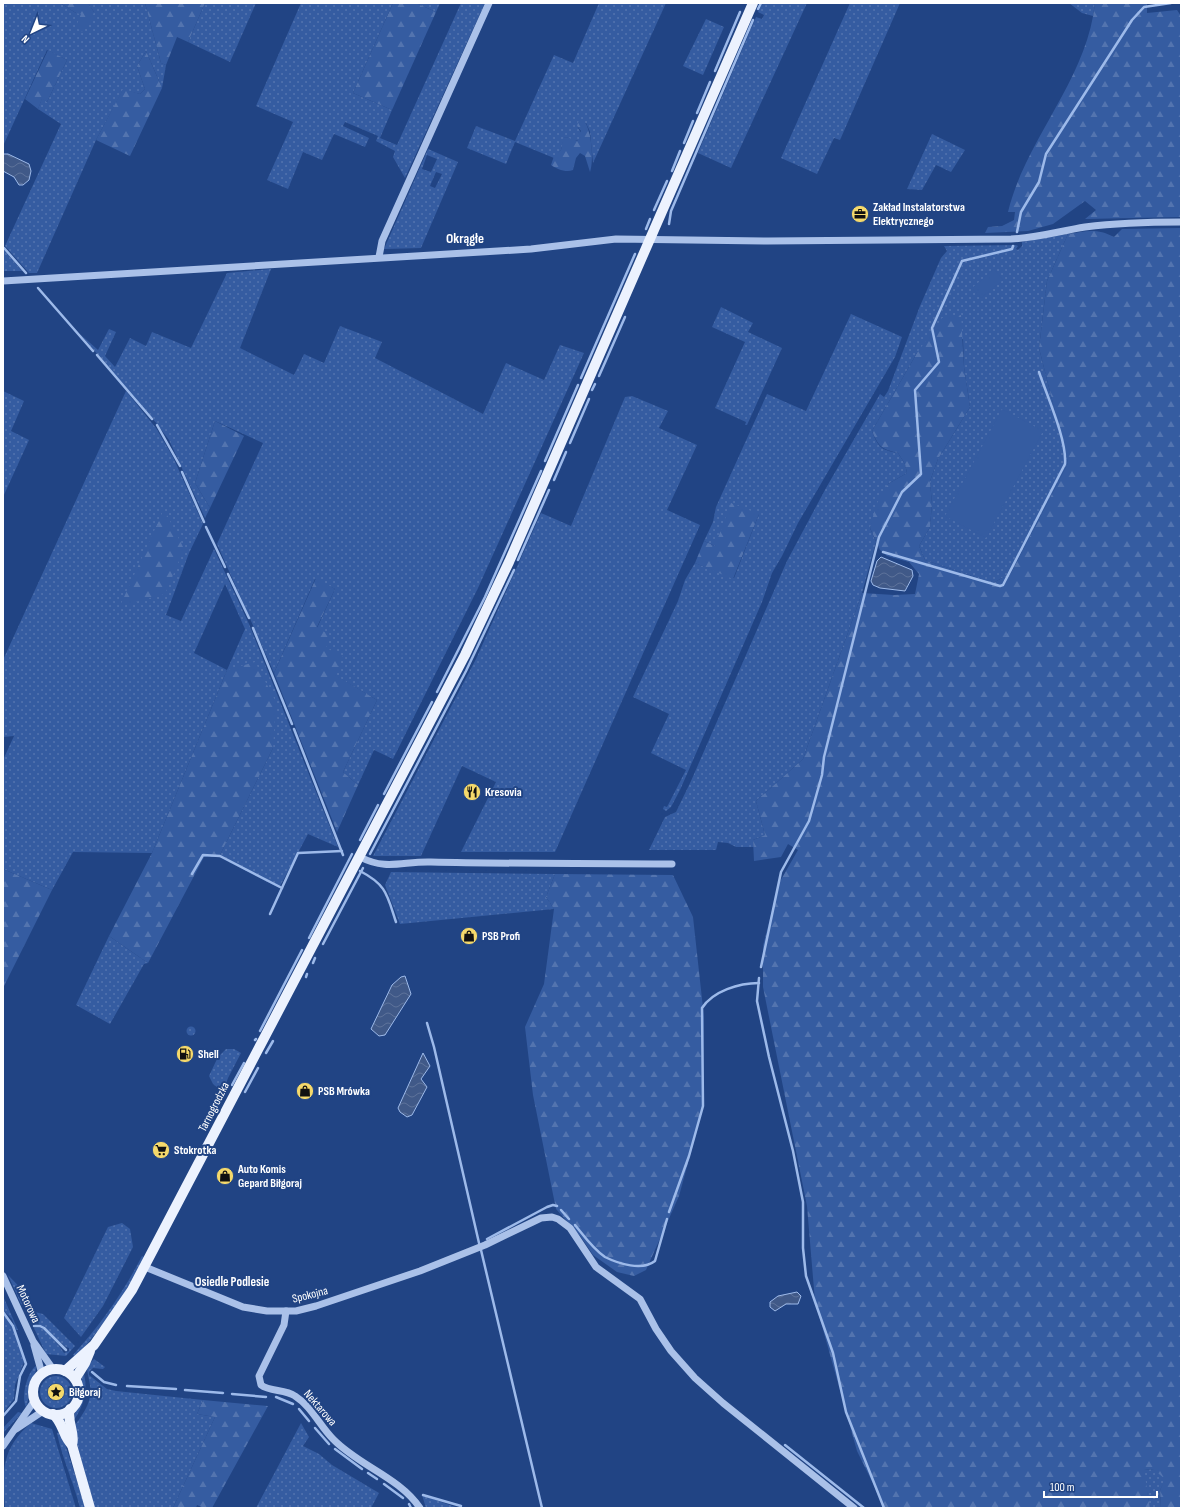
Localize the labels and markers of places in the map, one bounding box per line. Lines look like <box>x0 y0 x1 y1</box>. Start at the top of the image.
place label: Zakład Instalatorstwa Elektrycznego <box>873 200 965 229</box>
office icon: Zakład Instalatorstwa Elektrycznego <box>850 204 870 224</box>
restaurant icon: Kresovia <box>462 782 482 802</box>
place label: Kresovia <box>485 785 522 800</box>
shop icon: PSB Profi <box>459 926 479 946</box>
place label: PSB Profi <box>482 929 521 944</box>
fuel station icon: Shell <box>175 1044 195 1064</box>
place label: Shell <box>198 1047 219 1062</box>
shop icon: PSB Mrówka <box>295 1081 315 1101</box>
place label: PSB Mrówka <box>318 1084 370 1099</box>
supermarket icon: Stokrotka <box>151 1140 171 1160</box>
place label: Stokrotka <box>174 1143 216 1158</box>
place label: Auto Komis Gepard Biłgoraj <box>237 1162 302 1191</box>
shop icon: Auto Komis Gepard Biłgoraj <box>215 1166 235 1186</box>
place icon: Biłgoraj <box>46 1382 66 1402</box>
place label: Biłgoraj <box>69 1385 101 1400</box>

